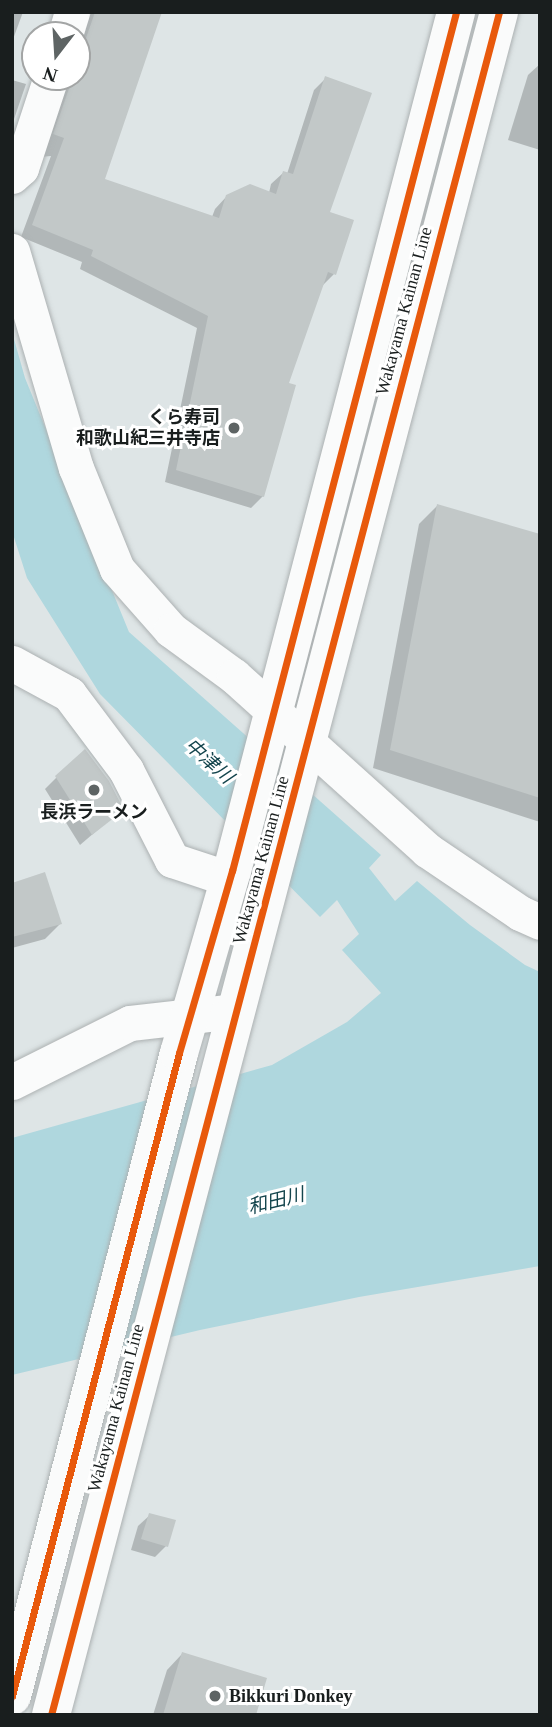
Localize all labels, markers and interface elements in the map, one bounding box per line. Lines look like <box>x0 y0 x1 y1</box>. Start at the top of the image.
north arrow <box>21 21 91 91</box>
text: N <box>41 63 60 87</box>
street label: Wakayama Kainan Line <box>371 224 437 398</box>
place label: くら寿司 和歌山紀三井寺店 <box>76 407 220 450</box>
marker: くら寿司 和歌山紀三井寺店 <box>226 420 242 436</box>
water label: 中津川 <box>180 733 238 789</box>
street label: Wakayama Kainan Line <box>228 773 294 947</box>
marker: 長浜ラーメン <box>86 782 102 798</box>
place label: 長浜ラーメン <box>40 801 148 823</box>
water label: 和田川 <box>246 1183 306 1219</box>
street label: Wakayama Kainan Line <box>83 1321 149 1495</box>
place label: Bikkuri Donkey <box>229 1685 353 1707</box>
marker: Bikkuri Donkey <box>207 1688 223 1704</box>

